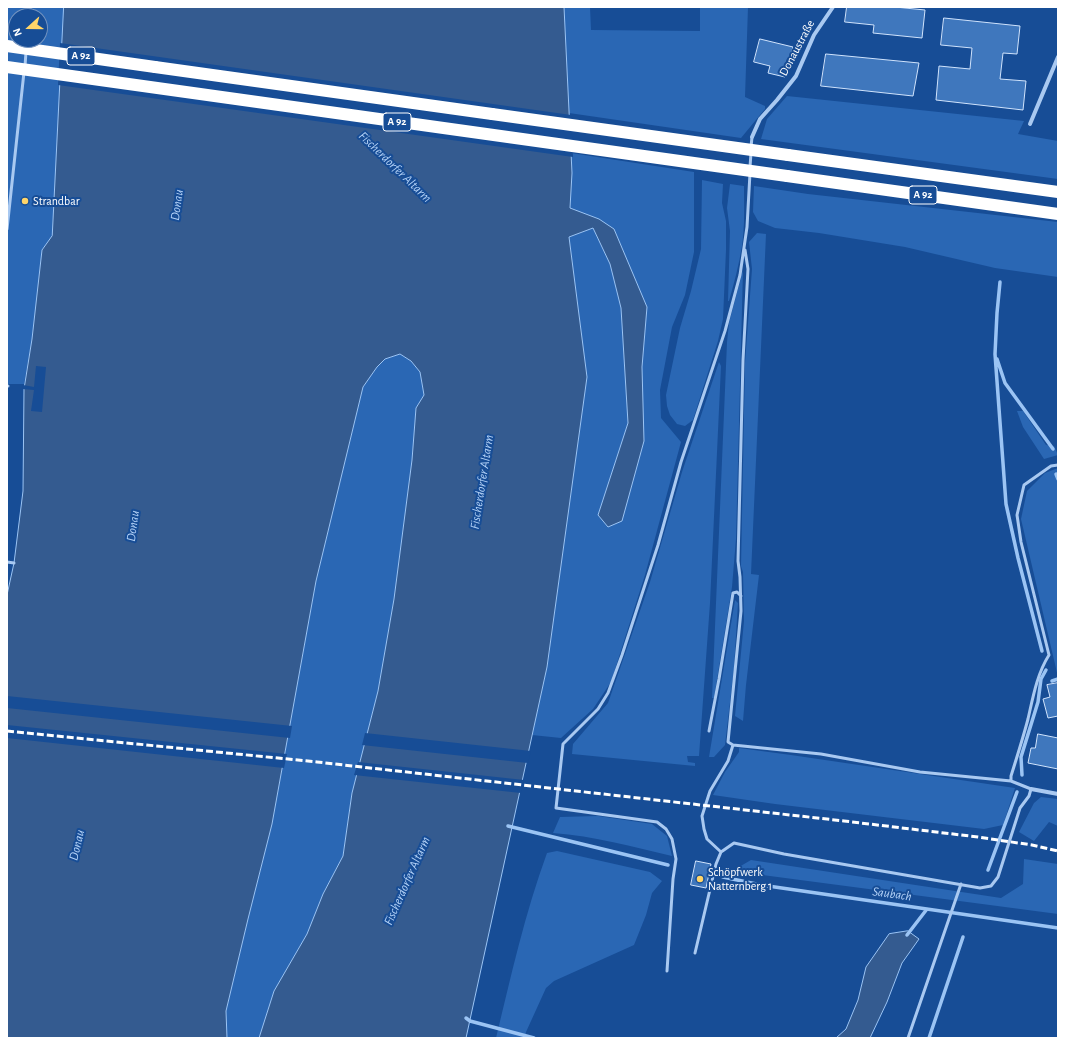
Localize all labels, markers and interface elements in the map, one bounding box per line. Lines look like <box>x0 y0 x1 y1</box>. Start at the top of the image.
north arrow <box>8 8 48 48</box>
street label: Donaustraße <box>776 18 818 78</box>
text: N <box>11 27 24 38</box>
road number: A 92 <box>67 47 95 65</box>
road number: A 92 <box>383 113 411 131</box>
water label: Fischerdorfer Altarm <box>355 128 435 206</box>
road number: A 92 <box>909 186 937 204</box>
water label: Donau <box>167 188 187 222</box>
place label: Strandbar <box>33 194 80 208</box>
marker: Strandbar <box>20 196 30 206</box>
water label: Fischerdorfer Altarm <box>467 434 497 530</box>
water label: Donau <box>123 509 143 543</box>
water label: Donau <box>66 828 88 862</box>
water label: Fischerdorfer Altarm <box>381 834 433 928</box>
place label: Schöpfwerk Natternberg 1 <box>708 865 772 893</box>
marker: Schöpfwerk Natternberg 1 <box>695 874 705 884</box>
water label: Saubach <box>871 884 913 904</box>

